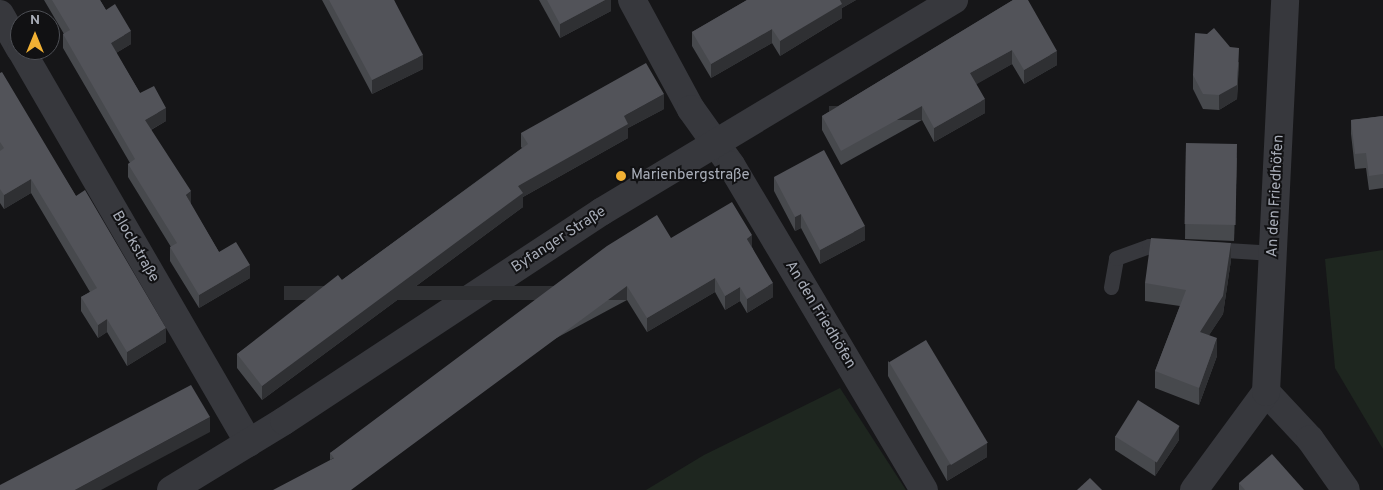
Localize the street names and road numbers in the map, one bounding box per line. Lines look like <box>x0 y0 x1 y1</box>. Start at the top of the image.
street label: An den Friedhöfen <box>1264 134 1288 258</box>
street label: Byfanger Straße <box>509 203 609 277</box>
street label: Blockstraße <box>107 208 163 286</box>
street label: An den Friedhöfen <box>781 258 859 372</box>

